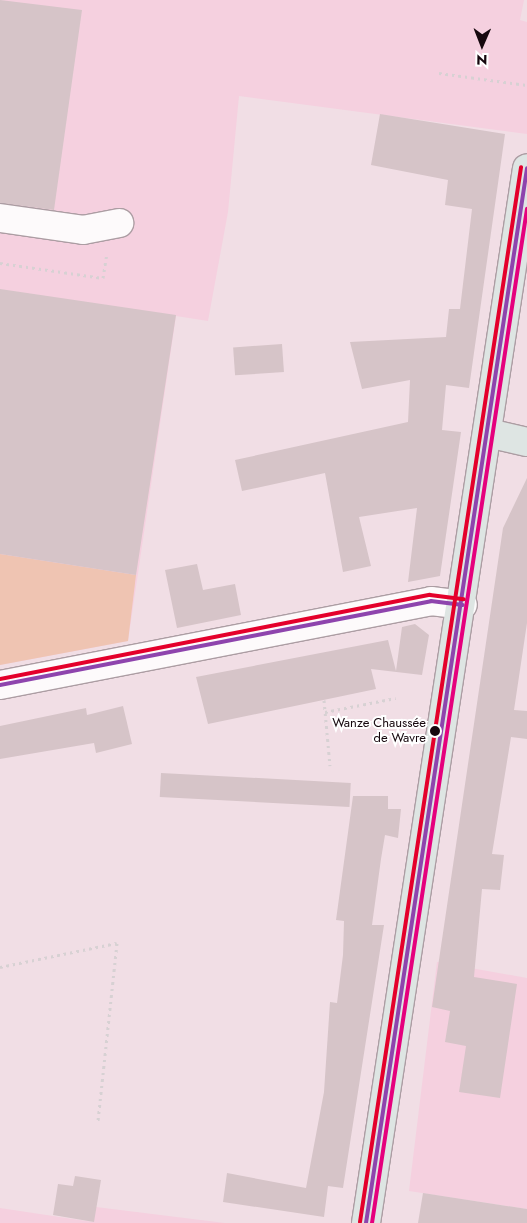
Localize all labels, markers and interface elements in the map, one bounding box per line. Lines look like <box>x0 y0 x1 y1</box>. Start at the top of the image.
north arrow <box>457 20 507 70</box>
text: N <box>476 50 487 70</box>
place label: Wanze Chaussée de Wavre <box>332 716 426 747</box>
marker: Wanze Chaussée de Wavre <box>430 726 440 736</box>

